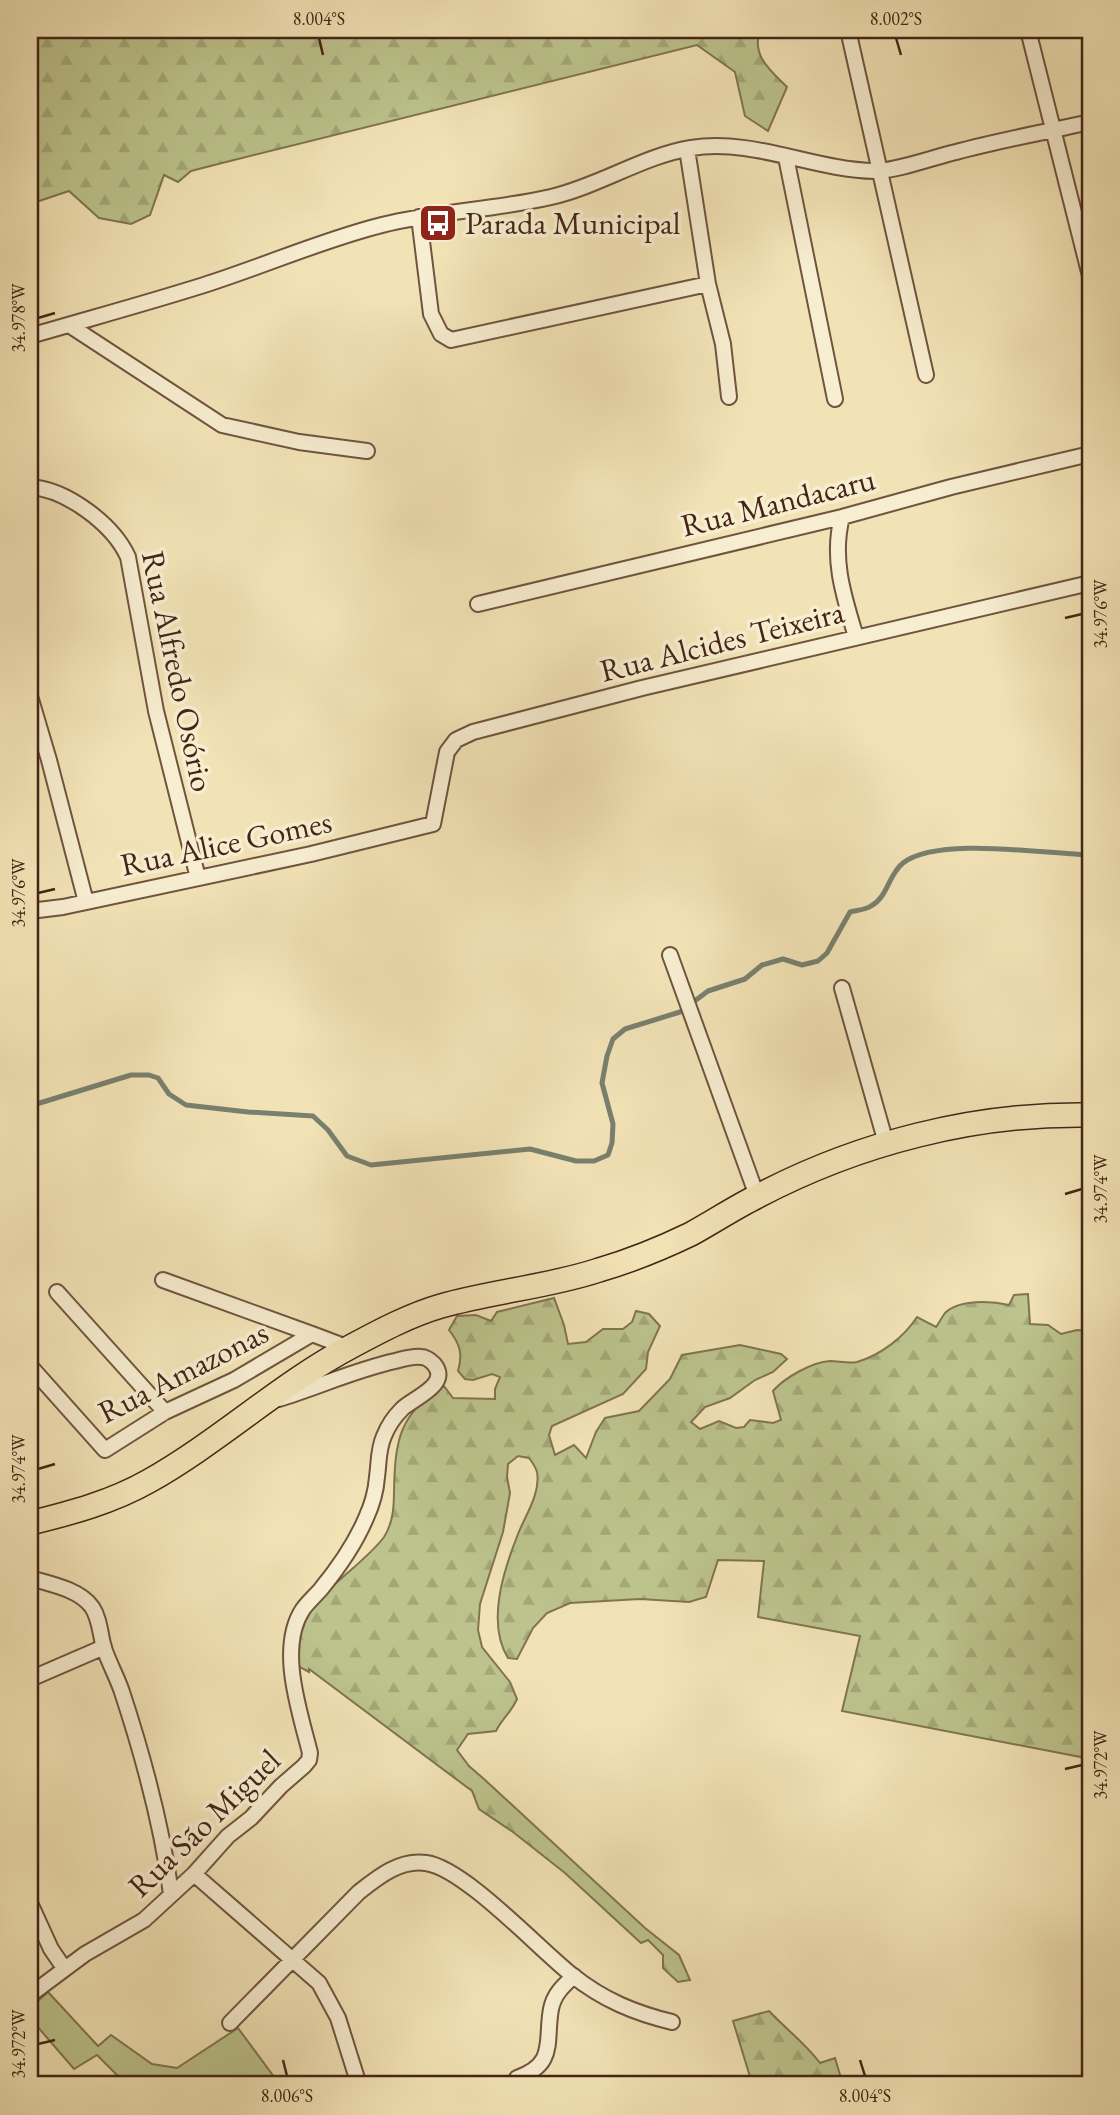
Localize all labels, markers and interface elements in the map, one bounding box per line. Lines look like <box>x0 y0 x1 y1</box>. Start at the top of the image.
text: 8.004°S <box>293 7 345 30</box>
text: 8.002°S <box>870 7 922 30</box>
bus stop icon: Parada Municipal <box>417 202 459 244</box>
place label: Parada Municipal <box>465 202 681 244</box>
text: 34.978°W <box>7 283 30 353</box>
street label: Rua Mandacaru <box>677 458 880 546</box>
street label: Rua Alfredo Osório <box>132 547 224 795</box>
text: 34.976°W <box>1089 579 1112 649</box>
street label: Rua Alcides Teixeira <box>596 590 849 692</box>
street label: Rua Alice Gomes <box>117 800 335 886</box>
text: 34.976°W <box>7 858 30 928</box>
text: 34.974°W <box>1089 1154 1112 1224</box>
street label: Rua Amazonas <box>91 1311 275 1433</box>
text: 34.974°W <box>7 1434 30 1504</box>
text: 34.972°W <box>1089 1730 1112 1800</box>
street label: Rua São Miguel <box>119 1739 289 1906</box>
text: 34.972°W <box>7 2009 30 2079</box>
text: 8.006°S <box>261 2084 313 2107</box>
text: 8.004°S <box>839 2084 891 2107</box>

